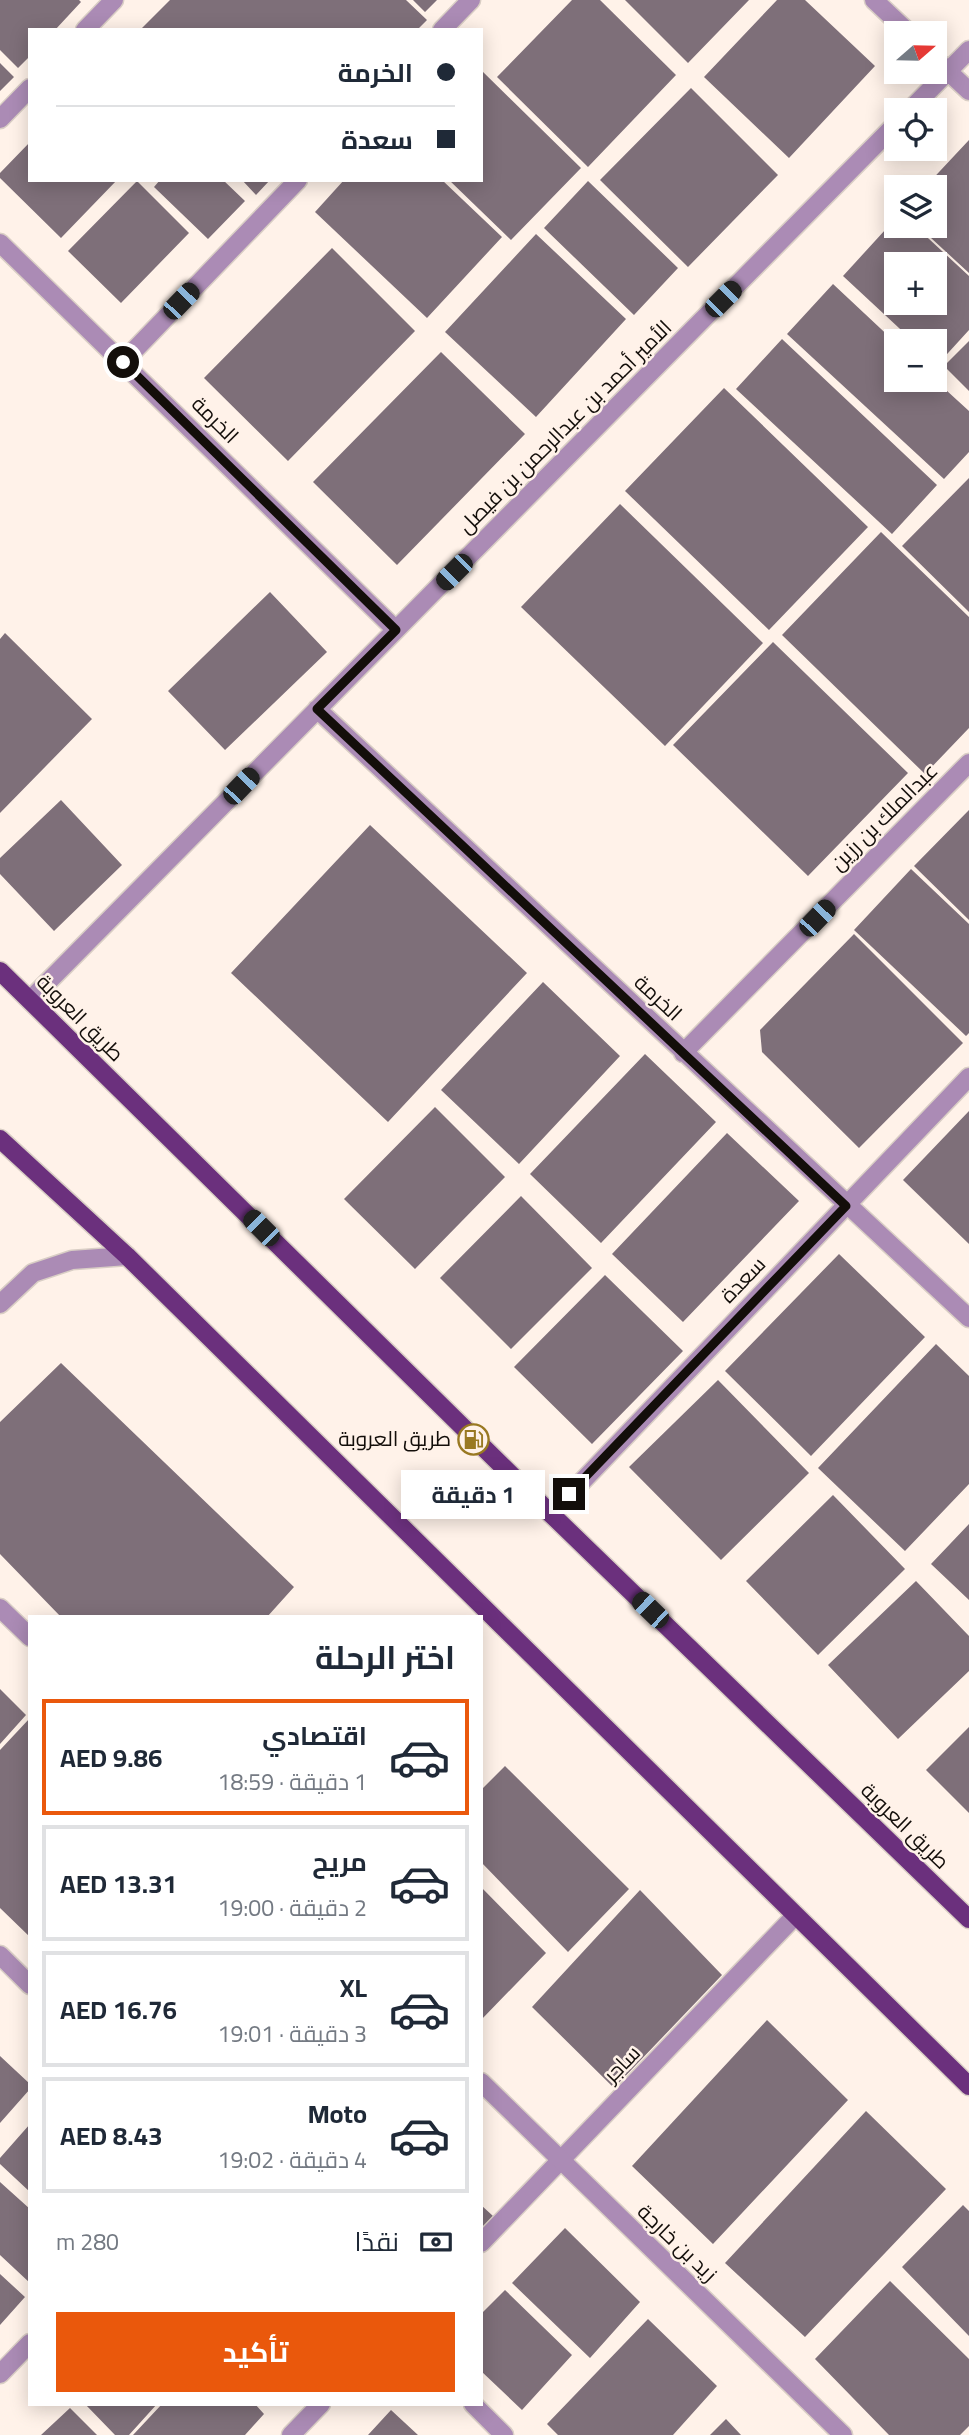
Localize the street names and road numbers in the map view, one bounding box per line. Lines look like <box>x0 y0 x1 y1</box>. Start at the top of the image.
street label: الأمير أحمد بن عبدالرحمن بن فيصل <box>448 310 681 543</box>
street label: الخرمة <box>182 386 249 453</box>
street label: عبدالملك بن رزين <box>820 753 947 880</box>
street label: طريق العروبة <box>27 964 134 1071</box>
street label: الخرمة <box>625 964 692 1031</box>
street label: سعدة <box>710 1247 776 1313</box>
street label: طريق العروبة <box>851 1772 959 1879</box>
street label: ساجر <box>592 2035 650 2093</box>
street label: زيد بن خارجة <box>628 2194 727 2292</box>

